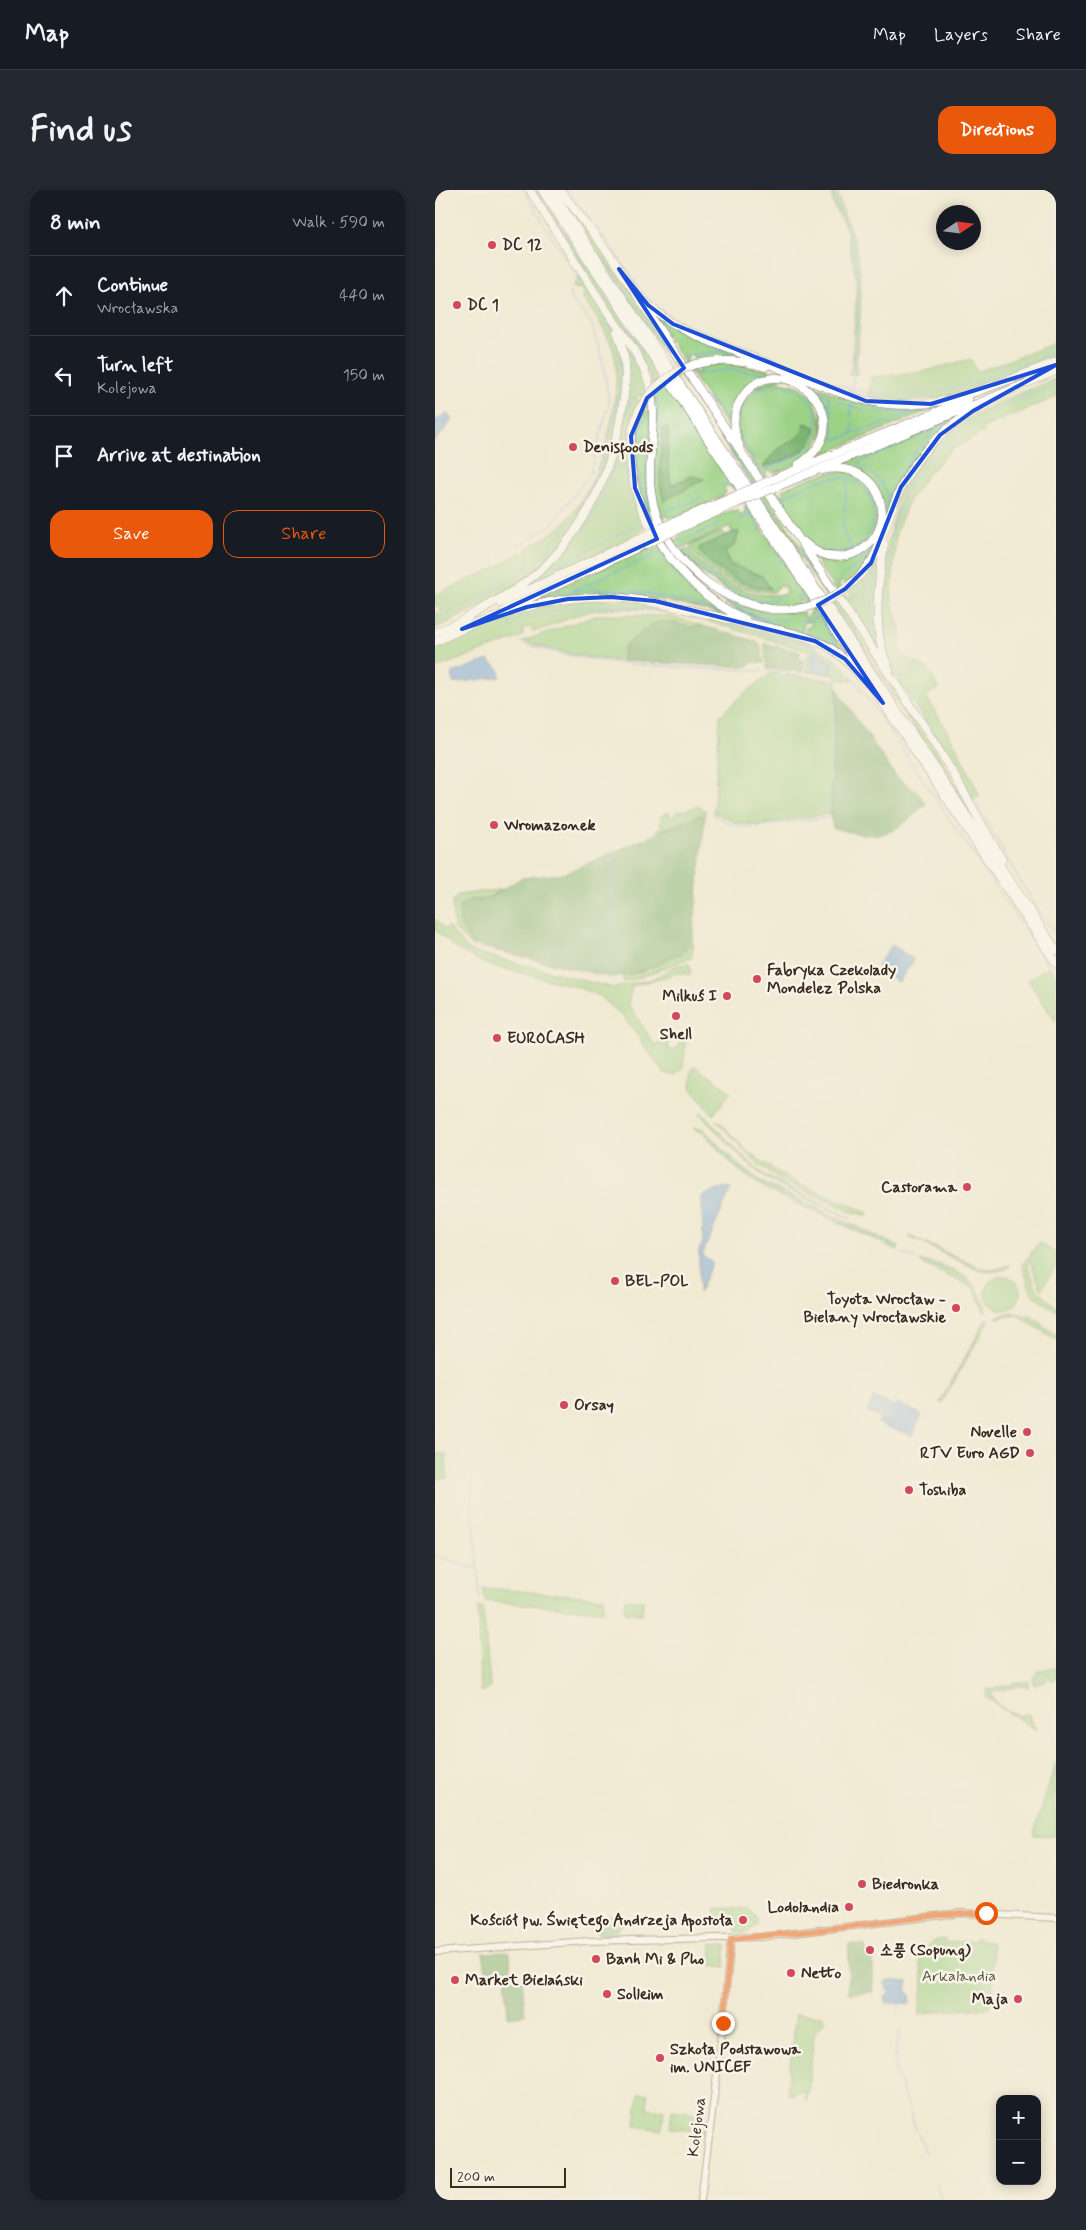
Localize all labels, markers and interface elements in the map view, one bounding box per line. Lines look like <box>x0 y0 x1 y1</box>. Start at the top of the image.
text: Map <box>25 19 69 50</box>
text: Map <box>873 23 906 47</box>
text: Layers <box>934 23 988 47</box>
text: Share <box>1016 23 1061 47</box>
button: Directions <box>938 106 1056 154</box>
text: Find us <box>30 107 132 153</box>
north arrow <box>936 205 981 250</box>
text: 8 min <box>50 209 101 237</box>
text: Walk · 590 m <box>292 212 385 233</box>
place label: DC 12 <box>502 235 542 256</box>
marker: DC 12 <box>486 239 498 251</box>
text: Continue <box>97 273 168 298</box>
icon: ahead <box>50 282 78 310</box>
text: 440 m <box>339 285 385 306</box>
place label: DC 1 <box>467 295 499 316</box>
text: Wrocławska <box>97 298 178 319</box>
marker: DC 1 <box>451 299 463 311</box>
text: Turn left <box>97 353 173 378</box>
icon: left <box>50 362 78 390</box>
text: 150 m <box>343 365 385 386</box>
text: Kolejowa <box>97 378 157 399</box>
place label: Denisfoods <box>583 437 653 460</box>
marker: Denisfoods <box>567 441 579 453</box>
icon: arrive <box>50 442 78 470</box>
text: Arrive at destination <box>97 443 261 468</box>
button: Save <box>50 510 213 558</box>
button: Share <box>223 510 385 558</box>
place label: Wromazonek <box>503 815 596 836</box>
marker: Wromazonek <box>488 819 500 831</box>
place label: Fabryka Czekolady Mondelez Polska <box>767 960 896 999</box>
marker: Fabryka Czekolady Mondelez Polska <box>751 973 763 985</box>
place label: Milkuś I <box>662 986 718 1007</box>
marker: Milkuś I <box>721 990 733 1002</box>
marker: Shell <box>670 1010 682 1022</box>
place label: Shell <box>660 1024 692 1045</box>
place label: EUROCASH <box>507 1028 585 1049</box>
marker: EUROCASH <box>491 1032 503 1044</box>
place label: Castorama <box>881 1177 957 1198</box>
marker: Castorama <box>961 1181 973 1193</box>
place label: BEL-POL <box>625 1271 689 1292</box>
marker: BEL-POL <box>609 1275 621 1287</box>
place label: Toyota Wrocław - Bielany Wrocławskie <box>804 1289 946 1328</box>
marker: Toyota Wrocław - Bielany Wrocławskie <box>950 1302 962 1314</box>
place label: Orsay <box>574 1395 614 1416</box>
marker: Orsay <box>558 1399 570 1411</box>
place label: Novelle <box>970 1422 1017 1443</box>
marker: Novelle <box>1021 1426 1033 1438</box>
place label: RTV Euro AGD <box>920 1443 1020 1464</box>
marker: RTV Euro AGD <box>1024 1447 1036 1459</box>
place label: Toshiba <box>919 1480 966 1501</box>
marker: Toshiba <box>903 1484 915 1496</box>
place label: Biedronka <box>872 1874 939 1895</box>
marker: Biedronka <box>856 1878 868 1890</box>
place label: Lodolandia <box>767 1897 839 1918</box>
marker: Lodolandia <box>843 1901 855 1913</box>
route start <box>975 1902 998 1925</box>
place label: Kościół pw. Świętego Andrzeja Apostoła <box>470 1910 733 1933</box>
marker: Kościół pw. Świętego Andrzeja Apostoła <box>737 1914 749 1926</box>
place label: 소풍 (Sopung) <box>880 1940 971 1962</box>
marker: 소풍 (Sopung) <box>864 1944 876 1956</box>
place label: Banh Mi & Pho <box>606 1949 704 1970</box>
marker: Banh Mi & Pho <box>590 1953 602 1965</box>
place label: Netto <box>801 1963 841 1984</box>
park label: Arkalandia <box>922 1966 996 1987</box>
marker: Netto <box>785 1967 797 1979</box>
place label: Market Bielański <box>465 1970 583 1991</box>
marker: Market Bielański <box>449 1974 461 1986</box>
place label: Solleim <box>617 1984 664 2005</box>
marker: Solleim <box>601 1988 613 2000</box>
place label: Maja <box>972 1989 1008 2010</box>
marker: Maja <box>1012 1993 1024 2005</box>
route end <box>712 2012 735 2035</box>
place label: Szkoła Podstawowa im. UNICEF <box>670 2039 801 2078</box>
marker: Szkoła Podstawowa im. UNICEF <box>654 2052 666 2064</box>
map controls <box>996 2095 1041 2185</box>
button: + <box>996 2095 1041 2140</box>
street label: Kolejowa <box>683 2096 711 2158</box>
button: − <box>996 2140 1041 2185</box>
scale bar <box>450 2165 566 2188</box>
text: 200 m <box>457 2168 495 2186</box>

